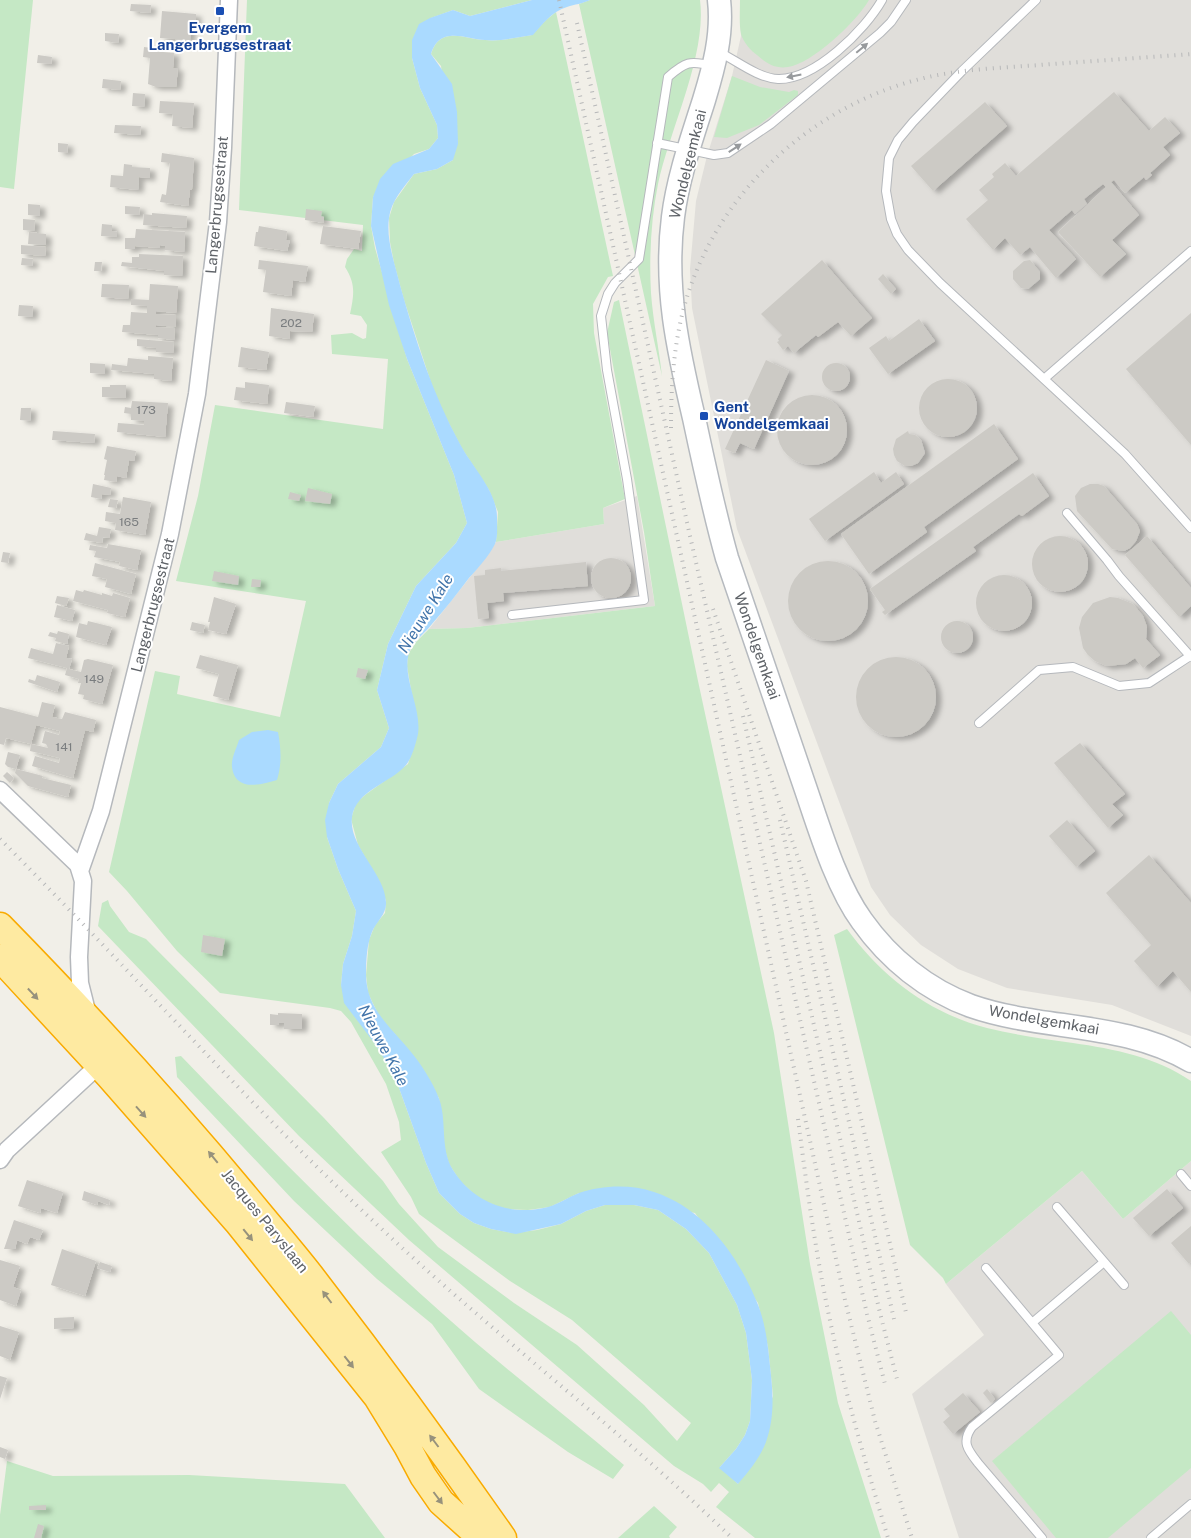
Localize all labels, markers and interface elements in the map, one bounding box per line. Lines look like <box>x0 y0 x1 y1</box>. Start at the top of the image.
marker: Evergem Langerbrugsestraat <box>214 5 226 17</box>
place label: Evergem Langerbrugsestraat <box>148 19 292 53</box>
one-way arrow <box>856 42 869 53</box>
one-way arrow <box>786 73 802 81</box>
street label: Wondelgemkaai <box>666 107 709 220</box>
street label: Langerbrugsestraat <box>202 135 231 275</box>
one-way arrow <box>728 143 741 153</box>
house number: 202 <box>280 316 302 330</box>
place label: Gent Wondelgemkaai <box>714 398 829 432</box>
house number: 173 <box>136 403 156 417</box>
marker: Gent Wondelgemkaai <box>698 410 710 422</box>
house number: 165 <box>119 515 139 529</box>
street label: Langerbrugsestraat <box>128 536 178 674</box>
water label: Nieuwe Kale <box>394 570 457 656</box>
street label: Wondelgemkaai <box>731 590 784 702</box>
house number: 149 <box>84 672 104 686</box>
house number: 141 <box>55 740 73 754</box>
one-way arrow <box>27 988 39 1000</box>
water label: Nieuwe Kale <box>354 1001 413 1089</box>
street label: Wondelgemkaai <box>987 1001 1101 1038</box>
one-way arrow <box>136 1106 147 1119</box>
one-way arrow <box>208 1151 219 1164</box>
street label: Jacques Paryslaan <box>218 1165 312 1276</box>
one-way arrow <box>243 1228 254 1241</box>
one-way arrow <box>322 1290 332 1304</box>
one-way arrow <box>344 1355 355 1368</box>
one-way arrow <box>429 1435 440 1448</box>
one-way arrow <box>433 1491 444 1504</box>

